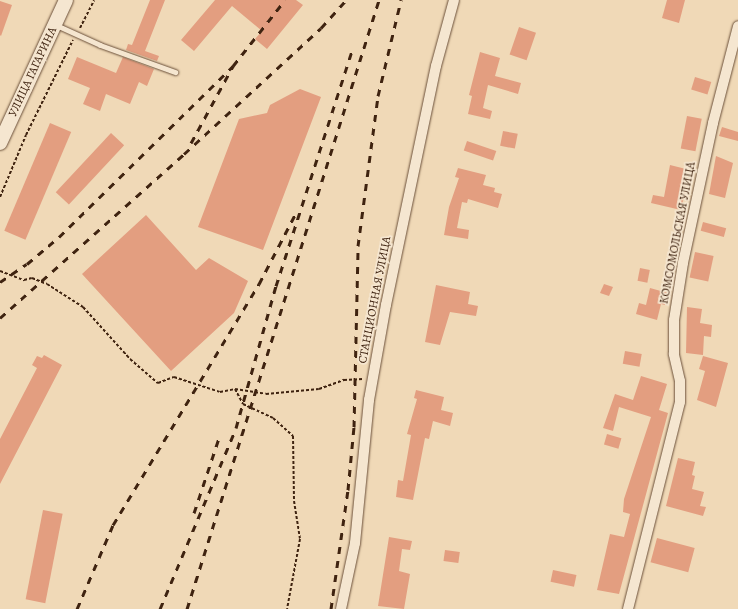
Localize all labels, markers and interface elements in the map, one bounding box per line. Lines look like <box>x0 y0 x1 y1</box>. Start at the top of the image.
street label: УЛИЦА ГАГАРИНА <box>6 25 60 119</box>
street label: КОМСОМОЛЬСКАЯ УЛИЦА <box>657 161 699 305</box>
street label: СТАНЦИОННАЯ УЛИЦА <box>356 235 394 365</box>

